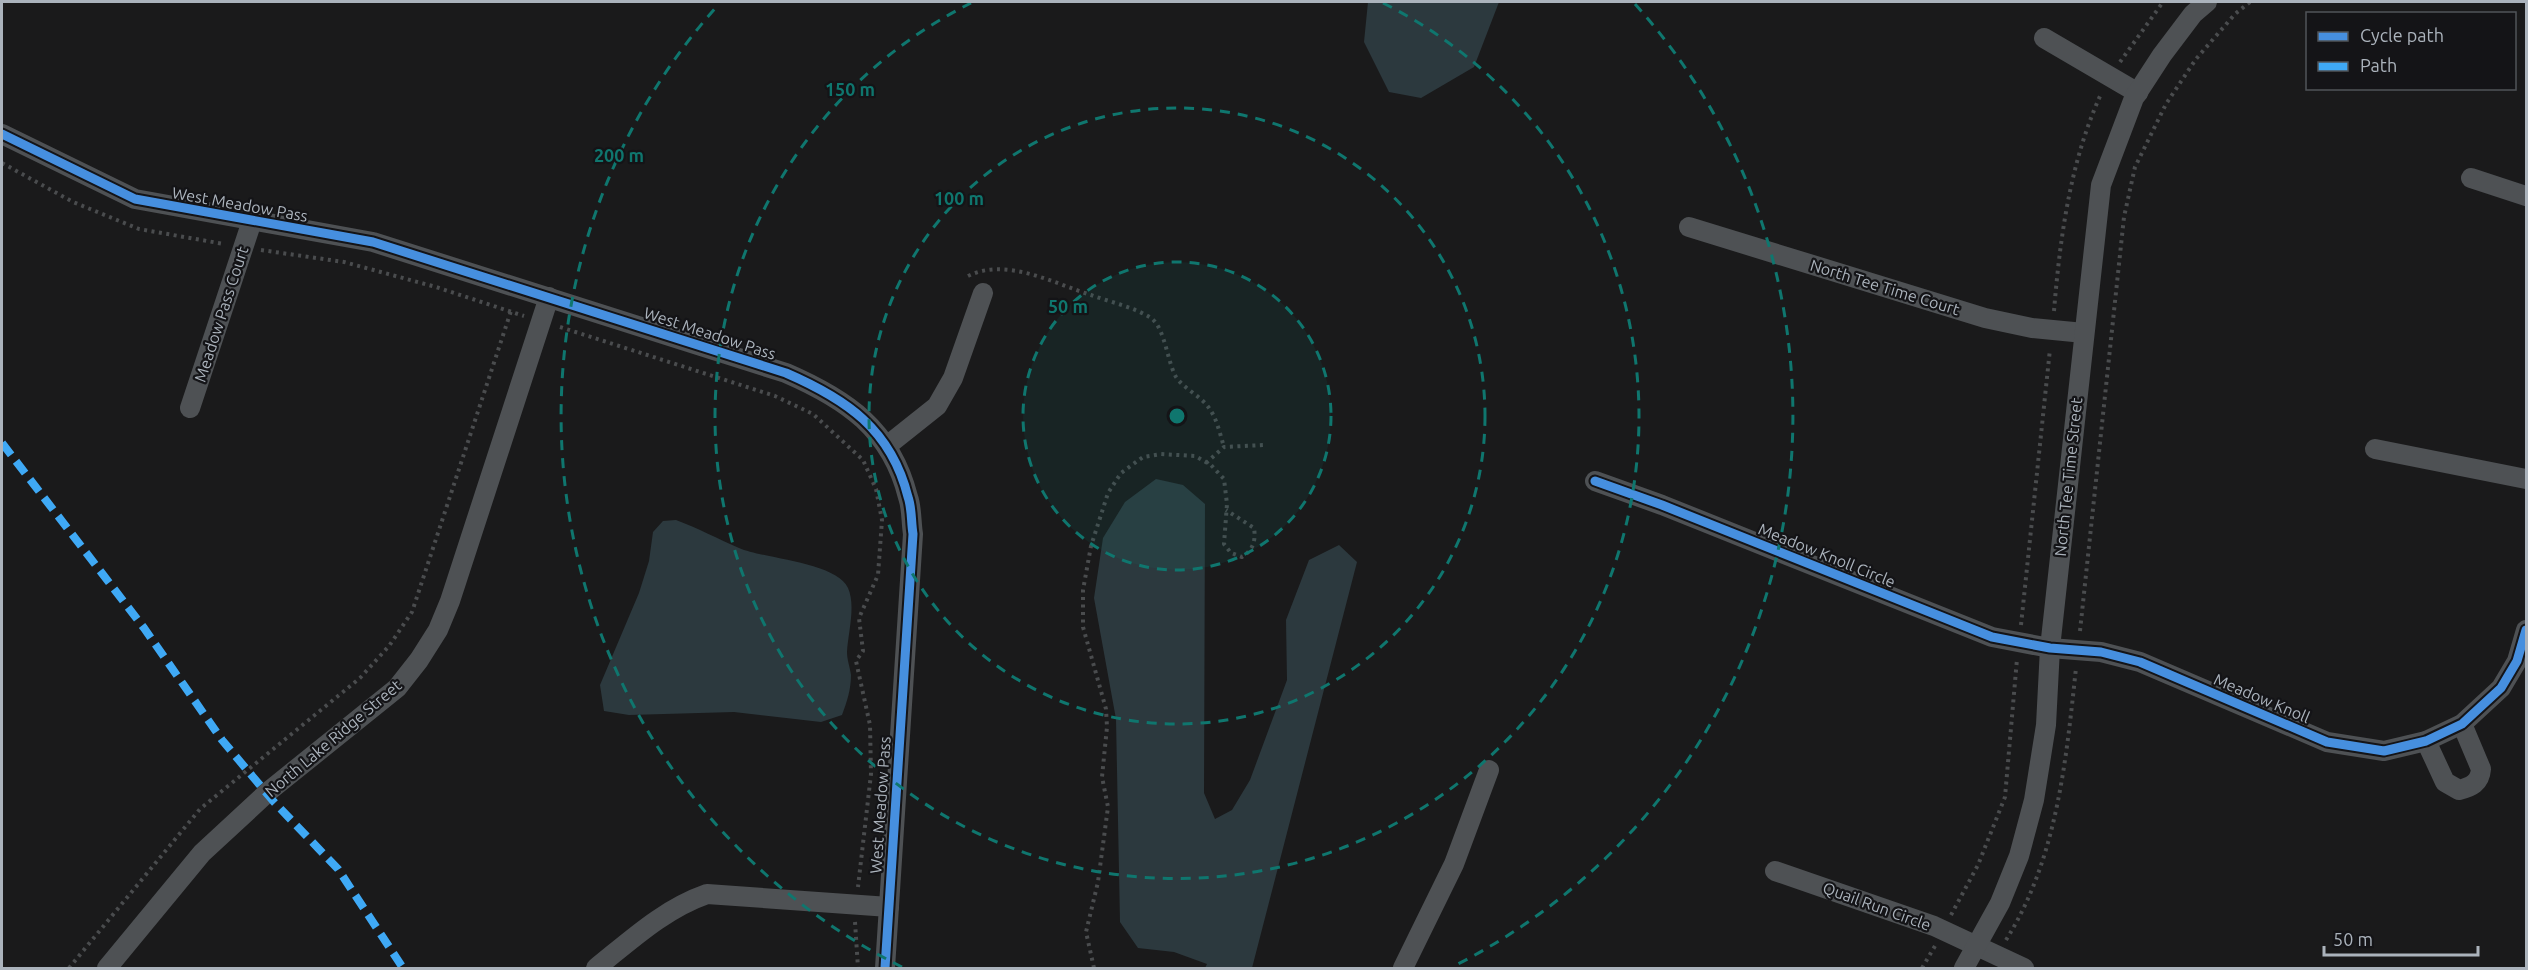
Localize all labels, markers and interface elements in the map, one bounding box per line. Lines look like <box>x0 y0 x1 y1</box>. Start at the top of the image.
legend <box>2306 12 2516 90</box>
text: Cycle path <box>2360 25 2444 45</box>
text: Path <box>2360 55 2397 75</box>
text: 150 m <box>825 79 875 99</box>
text: 200 m <box>594 145 644 165</box>
street label: West Meadow Pass <box>171 183 309 225</box>
text: 100 m <box>934 188 984 208</box>
street label: Meadow Pass Court <box>191 243 252 384</box>
street label: North Tee Time Court <box>1808 256 1963 319</box>
text: 50 m <box>1048 296 1088 316</box>
street label: West Meadow Pass <box>642 303 778 363</box>
street label: North Tee Time Street <box>2051 396 2085 557</box>
centre of rings <box>1167 406 1187 426</box>
street label: Meadow Knoll Circle <box>1756 519 1898 591</box>
street label: Meadow Knoll <box>2211 670 2313 726</box>
street label: North Lake Ridge Street <box>261 675 405 800</box>
street label: West Meadow Pass <box>866 736 894 874</box>
street label: Quail Run Circle <box>1821 878 1933 934</box>
scale bar <box>2324 919 2478 957</box>
text: 50 m <box>2333 929 2373 949</box>

